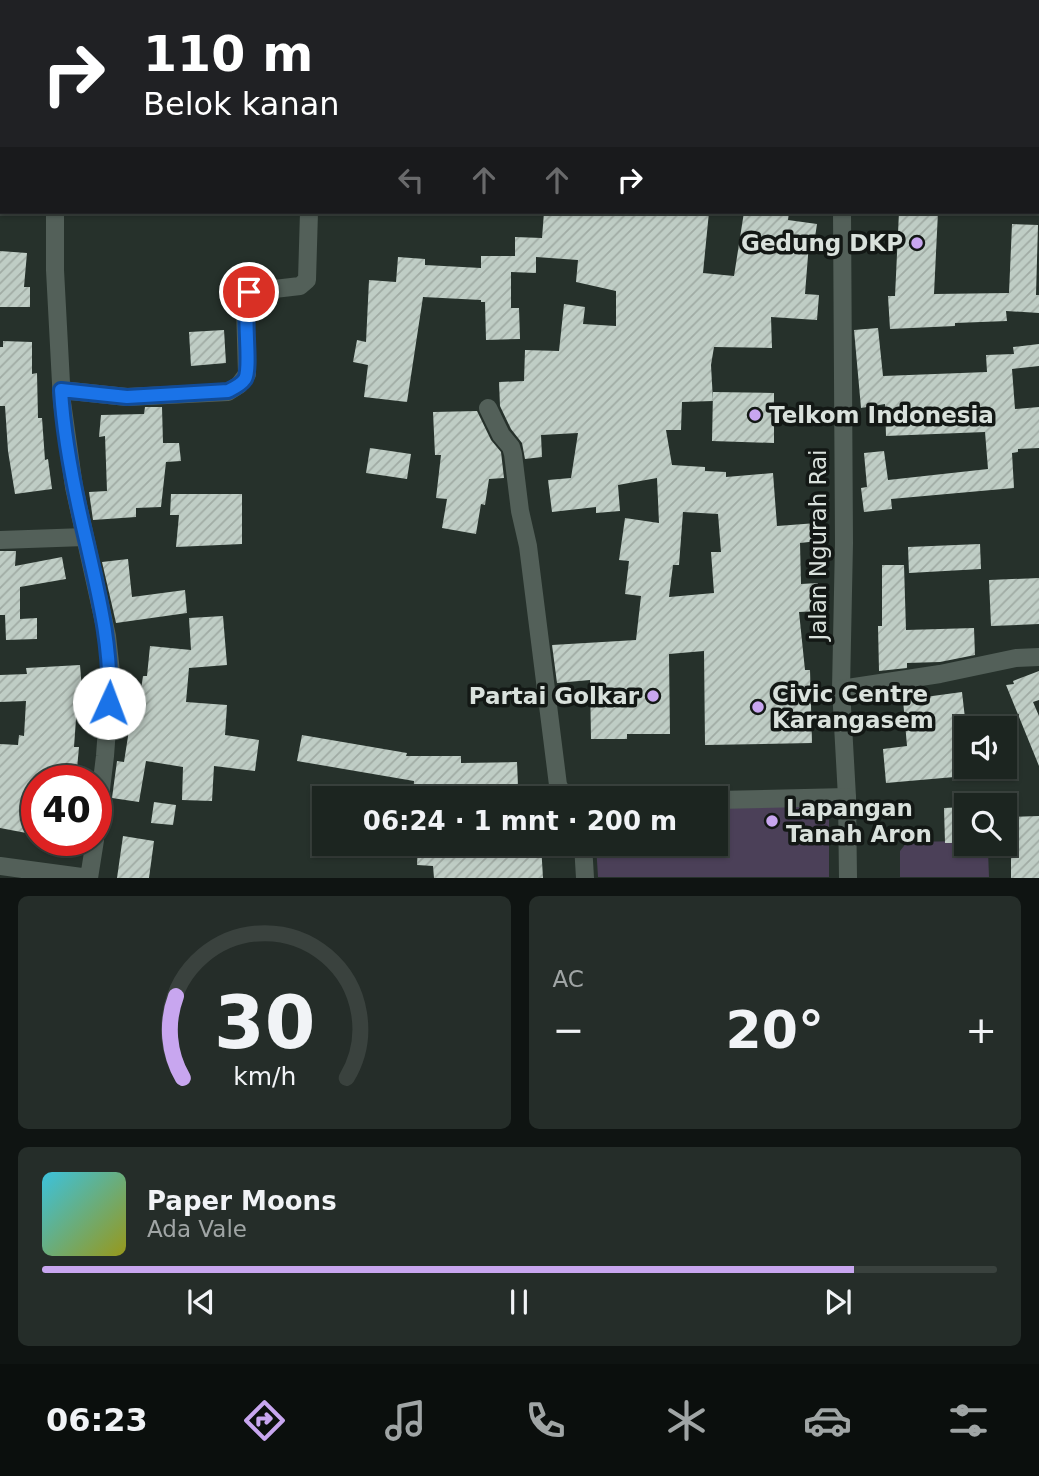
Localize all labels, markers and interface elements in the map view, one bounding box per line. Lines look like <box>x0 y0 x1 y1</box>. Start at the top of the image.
text: 110 m <box>143 26 313 83</box>
icon: right <box>28 28 119 119</box>
text: Belok kanan <box>143 85 340 123</box>
icon: left <box>392 161 430 199</box>
icon: ahead <box>465 161 503 199</box>
icon: ahead <box>538 161 576 199</box>
icon: right <box>611 161 649 199</box>
place label: Gedung DKP <box>741 230 903 256</box>
marker: Gedung DKP <box>909 235 925 251</box>
pin <box>219 262 279 322</box>
icon: arrive <box>230 273 268 311</box>
place label: Telkom Indonesia <box>769 402 994 428</box>
marker: Telkom Indonesia <box>747 407 763 423</box>
street label: Jalan Ngurah Rai <box>805 449 831 643</box>
position arrow <box>72 666 146 740</box>
place label: Civic Centre Karangasem <box>772 681 934 733</box>
place label: Partai Golkar <box>469 683 640 709</box>
marker: Partai Golkar <box>645 688 661 704</box>
marker: Civic Centre Karangasem <box>750 699 766 715</box>
map controls <box>954 716 1017 856</box>
button: sound <box>954 716 1017 779</box>
speed limit sign: 40 <box>21 765 112 856</box>
button: search <box>954 793 1017 856</box>
place label: Lapangan Tanah Aron <box>786 795 932 847</box>
text: 06:24 · 1 mnt · 200 m <box>363 806 677 836</box>
marker: Lapangan Tanah Aron <box>764 813 780 829</box>
text: AC <box>553 966 584 992</box>
text: 30 <box>214 981 315 1066</box>
text: 20° <box>726 1000 824 1060</box>
text: − <box>553 1008 584 1052</box>
text: + <box>965 1008 997 1052</box>
text: km/h <box>233 1062 296 1091</box>
text: Paper Moons <box>147 1186 337 1216</box>
text: Ada Vale <box>147 1216 247 1242</box>
icon: previous <box>182 1283 220 1321</box>
icon: pause <box>500 1283 538 1321</box>
icon: next <box>819 1283 857 1321</box>
icon: directions <box>240 1396 289 1445</box>
icon: music <box>381 1396 430 1445</box>
icon: phone <box>521 1396 570 1445</box>
icon: climate <box>662 1396 711 1445</box>
icon: car <box>803 1396 852 1445</box>
icon: filters <box>944 1396 993 1445</box>
text: 06:23 <box>46 1401 148 1439</box>

